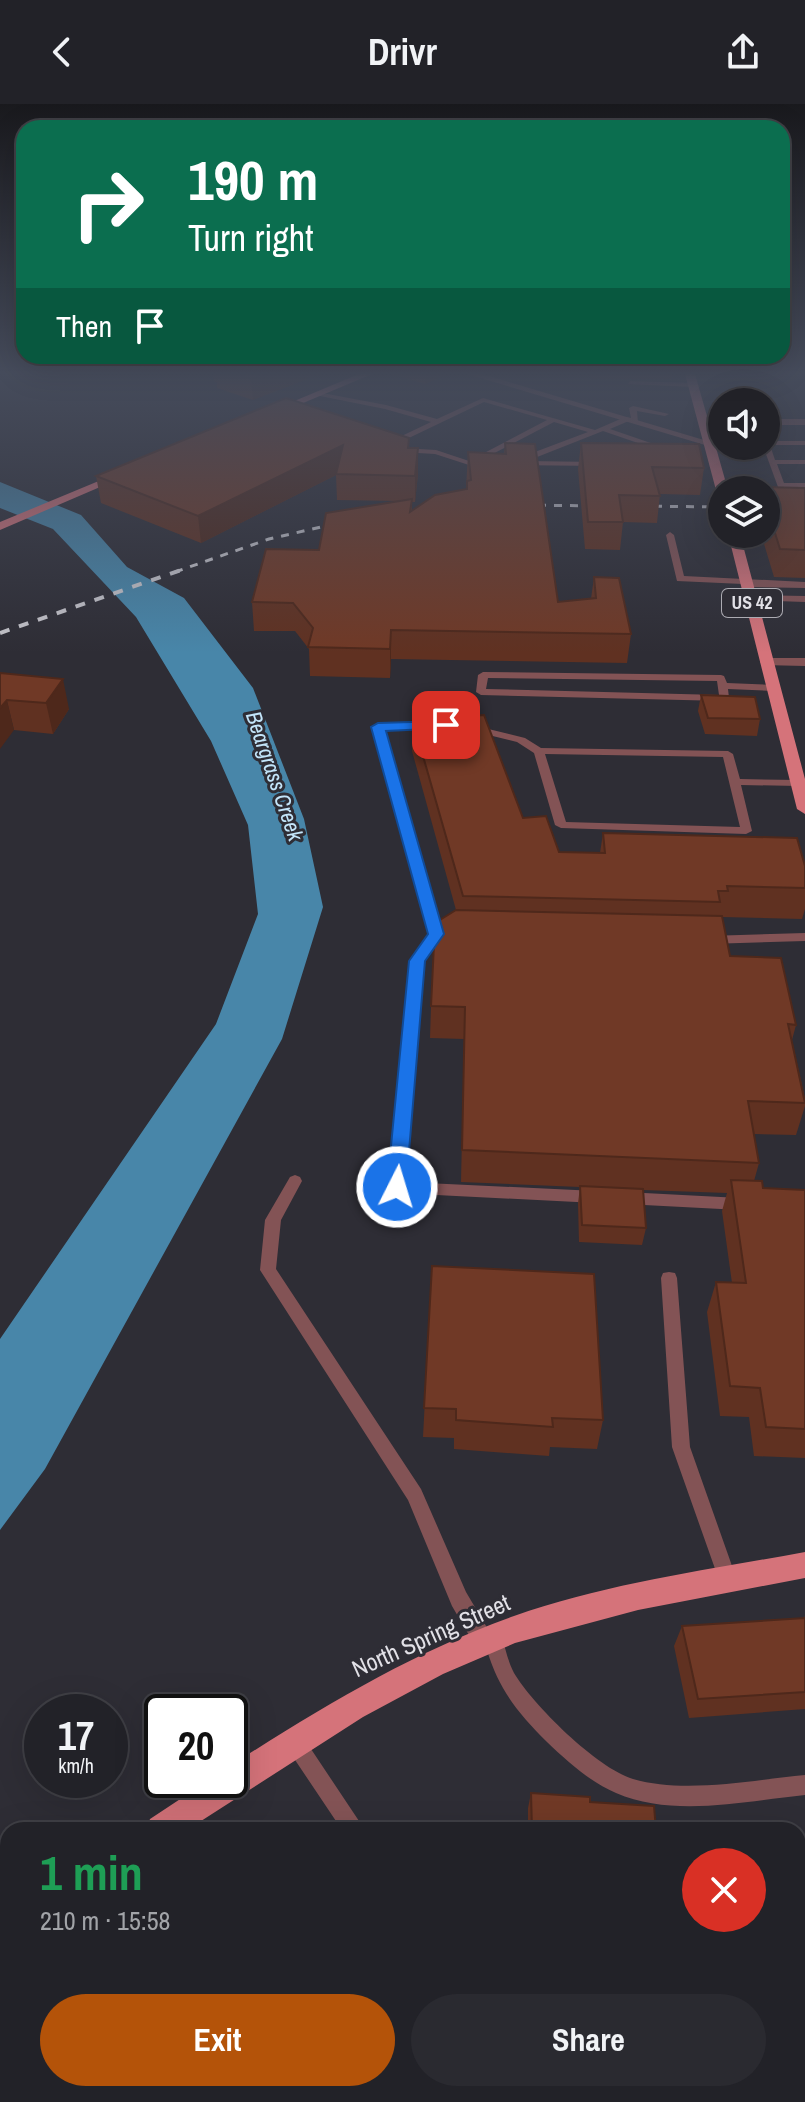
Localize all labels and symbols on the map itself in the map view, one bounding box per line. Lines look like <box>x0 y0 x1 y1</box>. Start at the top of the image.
road number: US 42 <box>722 589 782 617</box>
pin <box>412 691 480 759</box>
water label: Beargrass Creek <box>239 707 312 846</box>
position arrow <box>355 1145 439 1229</box>
street label: North Spring Street <box>347 1586 515 1684</box>
speed limit sign: 20 <box>144 1694 248 1798</box>

